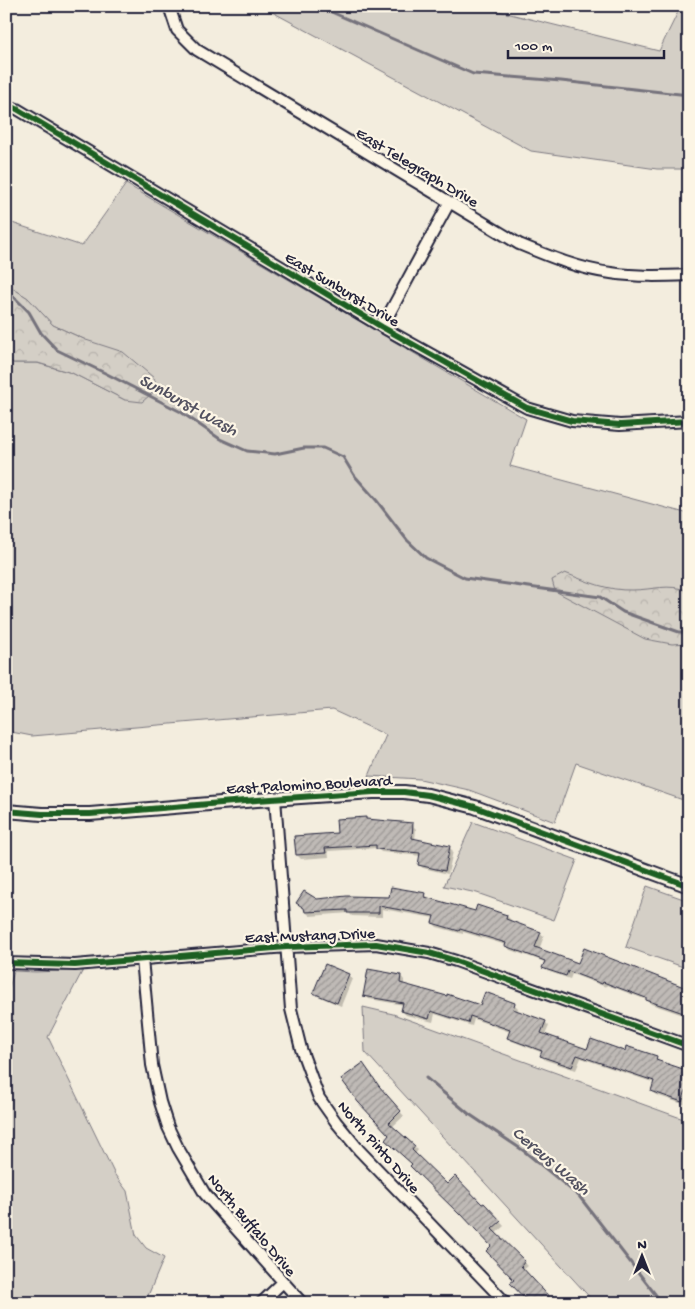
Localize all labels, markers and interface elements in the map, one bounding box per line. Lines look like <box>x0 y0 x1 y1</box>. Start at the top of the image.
scale bar <box>508 28 664 60</box>
text: 100 m <box>514 38 553 56</box>
street label: East Telegraph Drive <box>351 125 482 214</box>
street label: East Sunburst Drive <box>280 249 403 333</box>
water label: Sunburst Wash <box>135 370 241 442</box>
street label: East Palomino Boulevard <box>226 773 394 800</box>
street label: East Mustang Drive <box>245 926 376 949</box>
street label: North Pinto Drive <box>332 1098 423 1199</box>
water label: Cereus Wash <box>507 1123 594 1201</box>
street label: North Buffalo Drive <box>202 1171 299 1282</box>
north arrow <box>618 1232 668 1282</box>
text: N <box>637 1237 647 1254</box>

